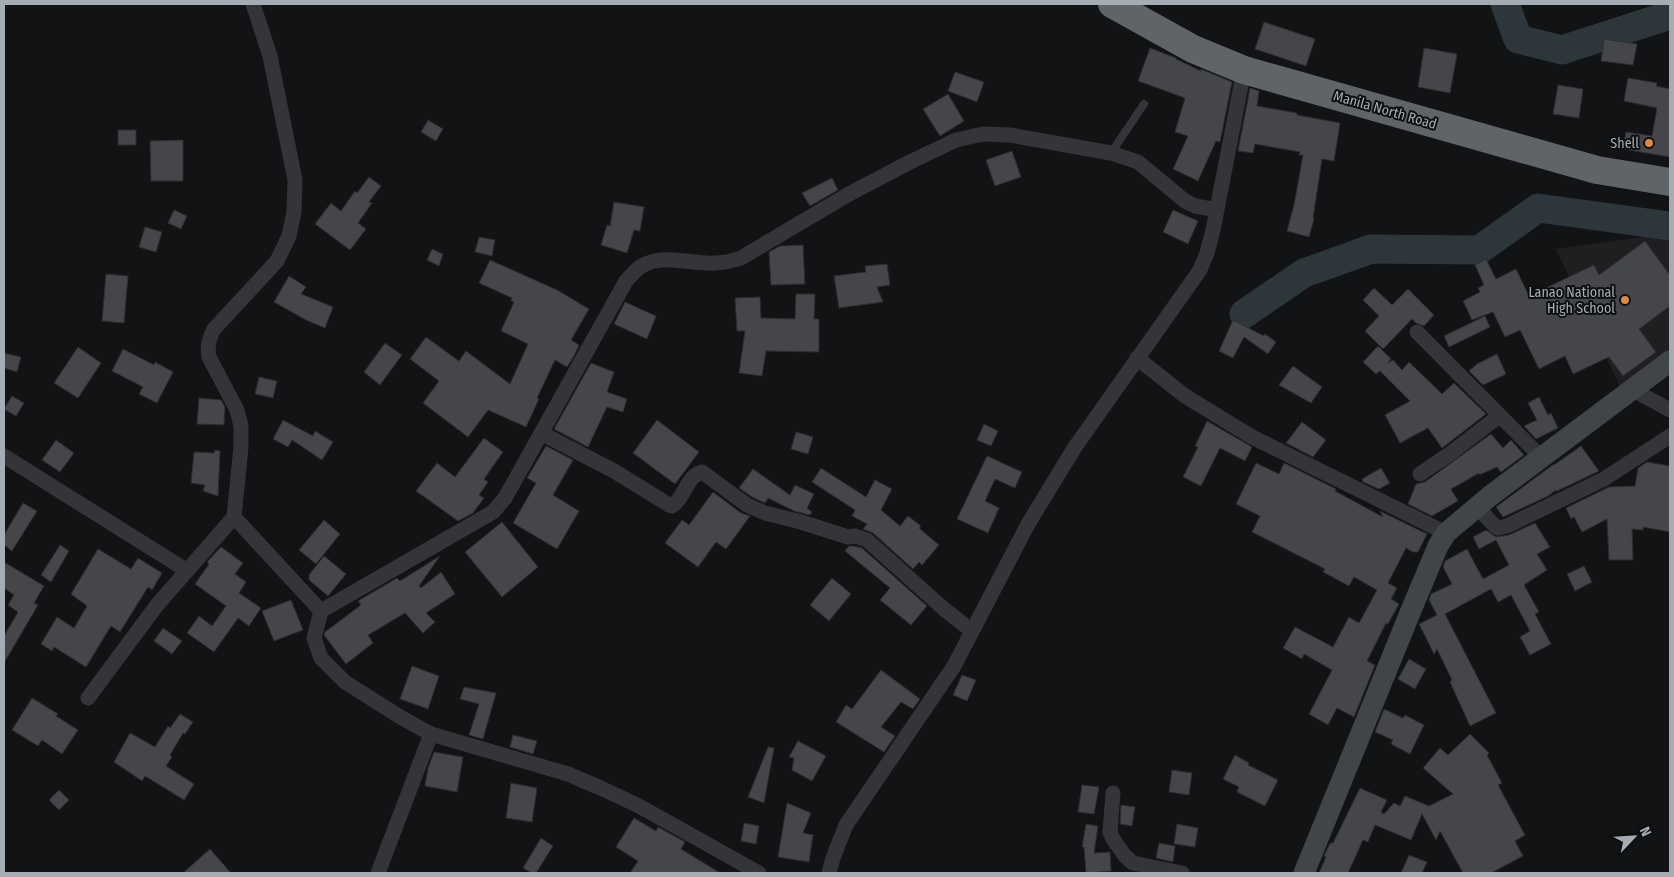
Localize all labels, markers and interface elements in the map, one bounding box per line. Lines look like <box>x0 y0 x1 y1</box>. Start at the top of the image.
street label: Manila North Road <box>1331 87 1439 133</box>
place label: Shell <box>1610 135 1639 152</box>
marker: Shell <box>1643 137 1655 149</box>
place label: Lanao National High School <box>1529 284 1615 317</box>
marker: Lanao National High School <box>1619 294 1631 306</box>
north arrow <box>1609 812 1659 862</box>
text: N <box>1636 824 1655 839</box>

